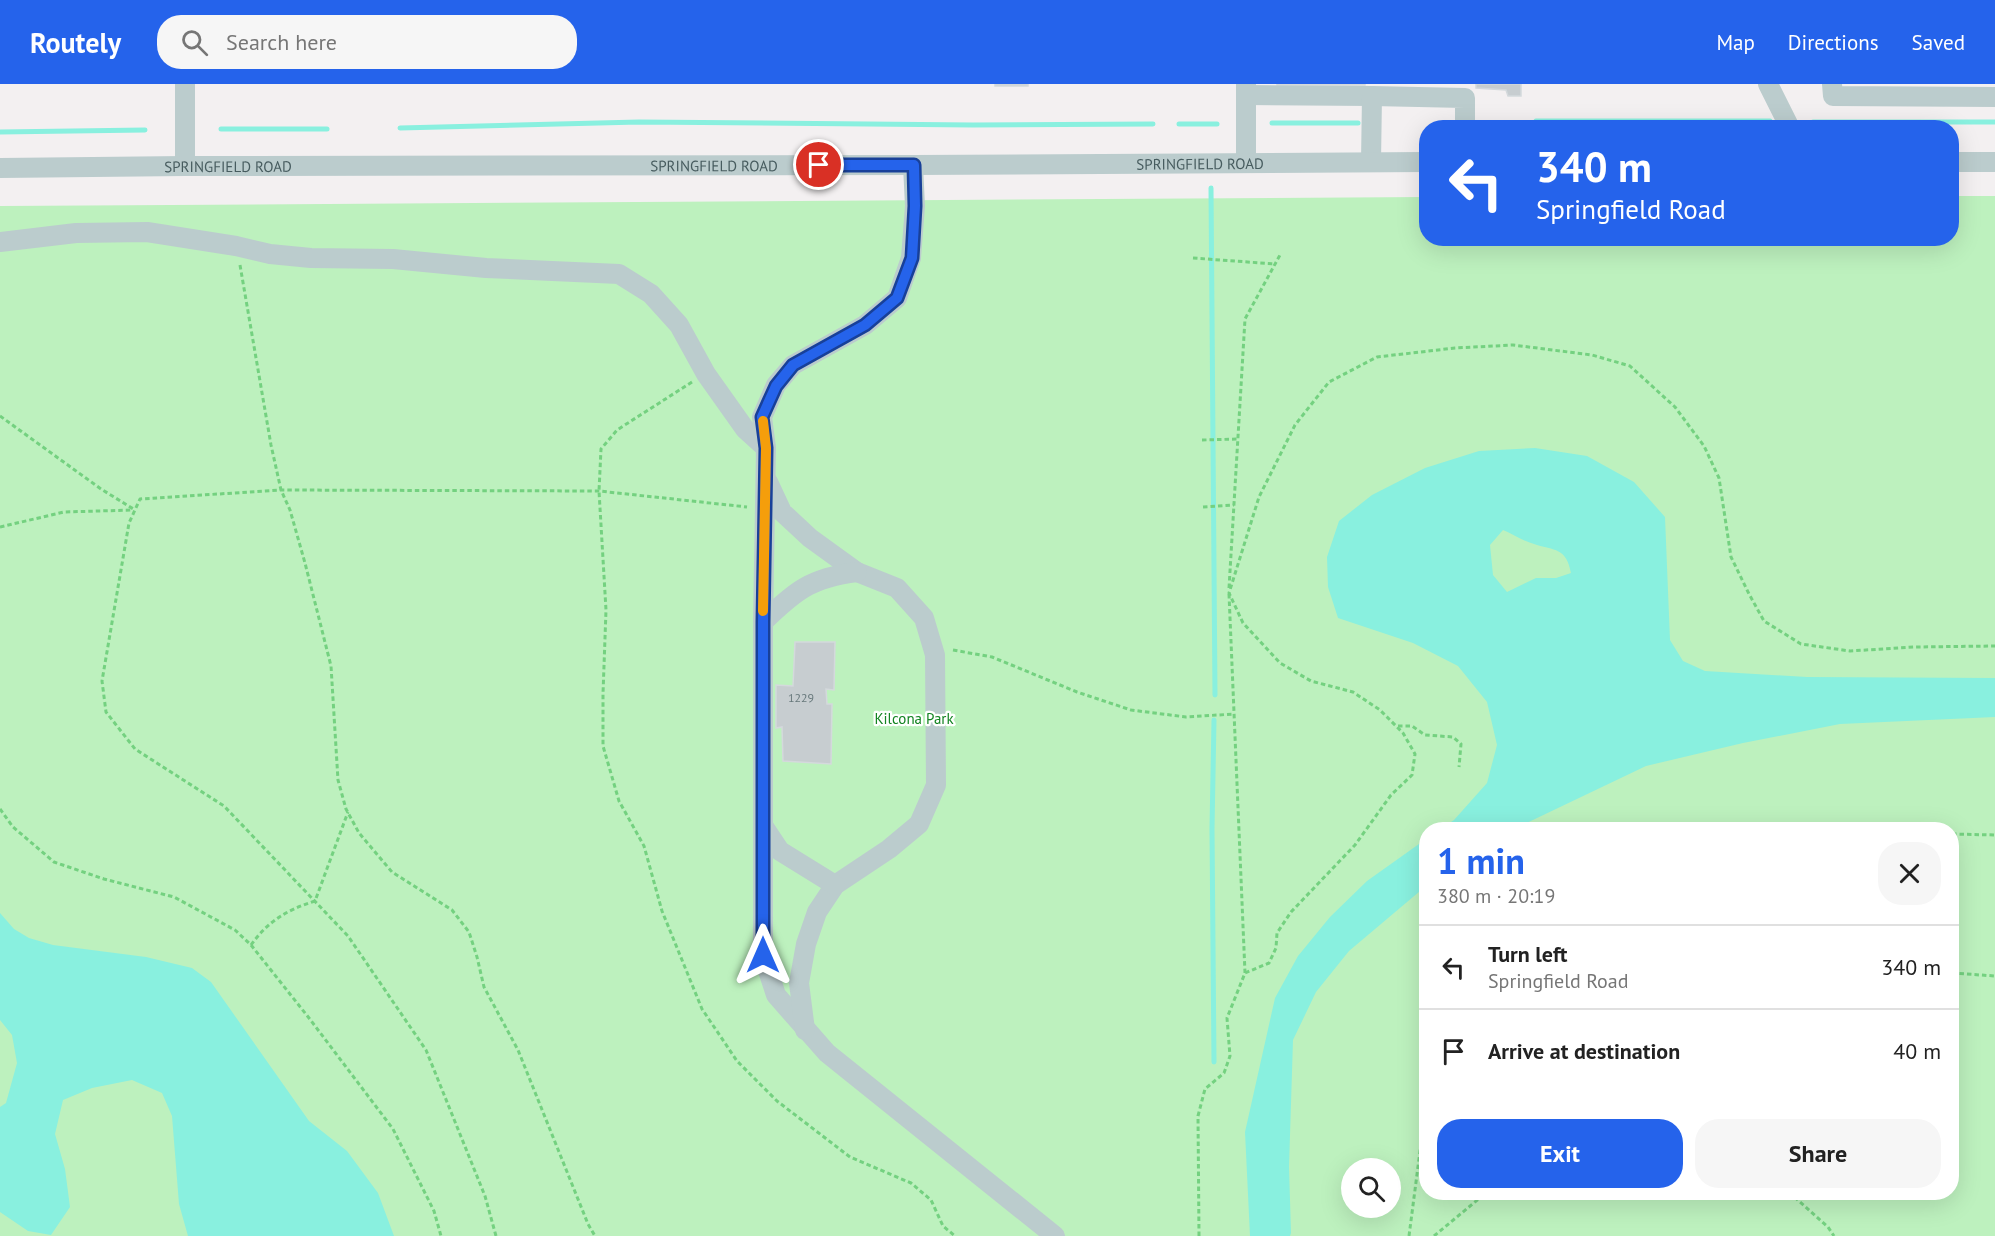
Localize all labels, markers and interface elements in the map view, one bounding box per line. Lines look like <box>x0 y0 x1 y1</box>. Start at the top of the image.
search box <box>157 15 577 69</box>
text: Routely <box>30 24 121 61</box>
icon: search <box>178 26 211 59</box>
text: Search here <box>226 28 337 56</box>
text: Map <box>1716 29 1755 56</box>
text: Directions <box>1788 29 1879 56</box>
text: Saved <box>1912 29 1965 56</box>
pin <box>793 139 844 190</box>
text: 340 m <box>1536 139 1652 194</box>
icon: left <box>1437 144 1515 222</box>
icon: arrive <box>802 148 835 181</box>
street label: SPRINGFIELD ROAD <box>1136 153 1264 173</box>
street label: SPRINGFIELD ROAD <box>164 156 292 176</box>
street label: SPRINGFIELD ROAD <box>650 156 778 175</box>
text: Springfield Road <box>1536 192 1726 226</box>
house number: 1229 <box>788 690 814 705</box>
park label: Kilcona Park <box>874 709 954 728</box>
text: 1 min <box>1437 837 1525 884</box>
button: close <box>1878 842 1941 905</box>
text: 380 m · 20:19 <box>1437 883 1555 909</box>
position arrow <box>731 923 795 987</box>
text: Turn left <box>1488 940 1568 968</box>
icon: left <box>1437 951 1470 984</box>
text: 340 m <box>1881 953 1941 981</box>
text: Springfield Road <box>1488 968 1629 994</box>
icon: arrive <box>1437 1035 1470 1068</box>
text: Arrive at destination <box>1488 1037 1680 1065</box>
text: 40 m <box>1893 1037 1941 1065</box>
button: Exit <box>1437 1119 1683 1188</box>
button: Share <box>1695 1119 1941 1188</box>
map controls <box>1341 1158 1401 1218</box>
button: search <box>1341 1158 1401 1218</box>

